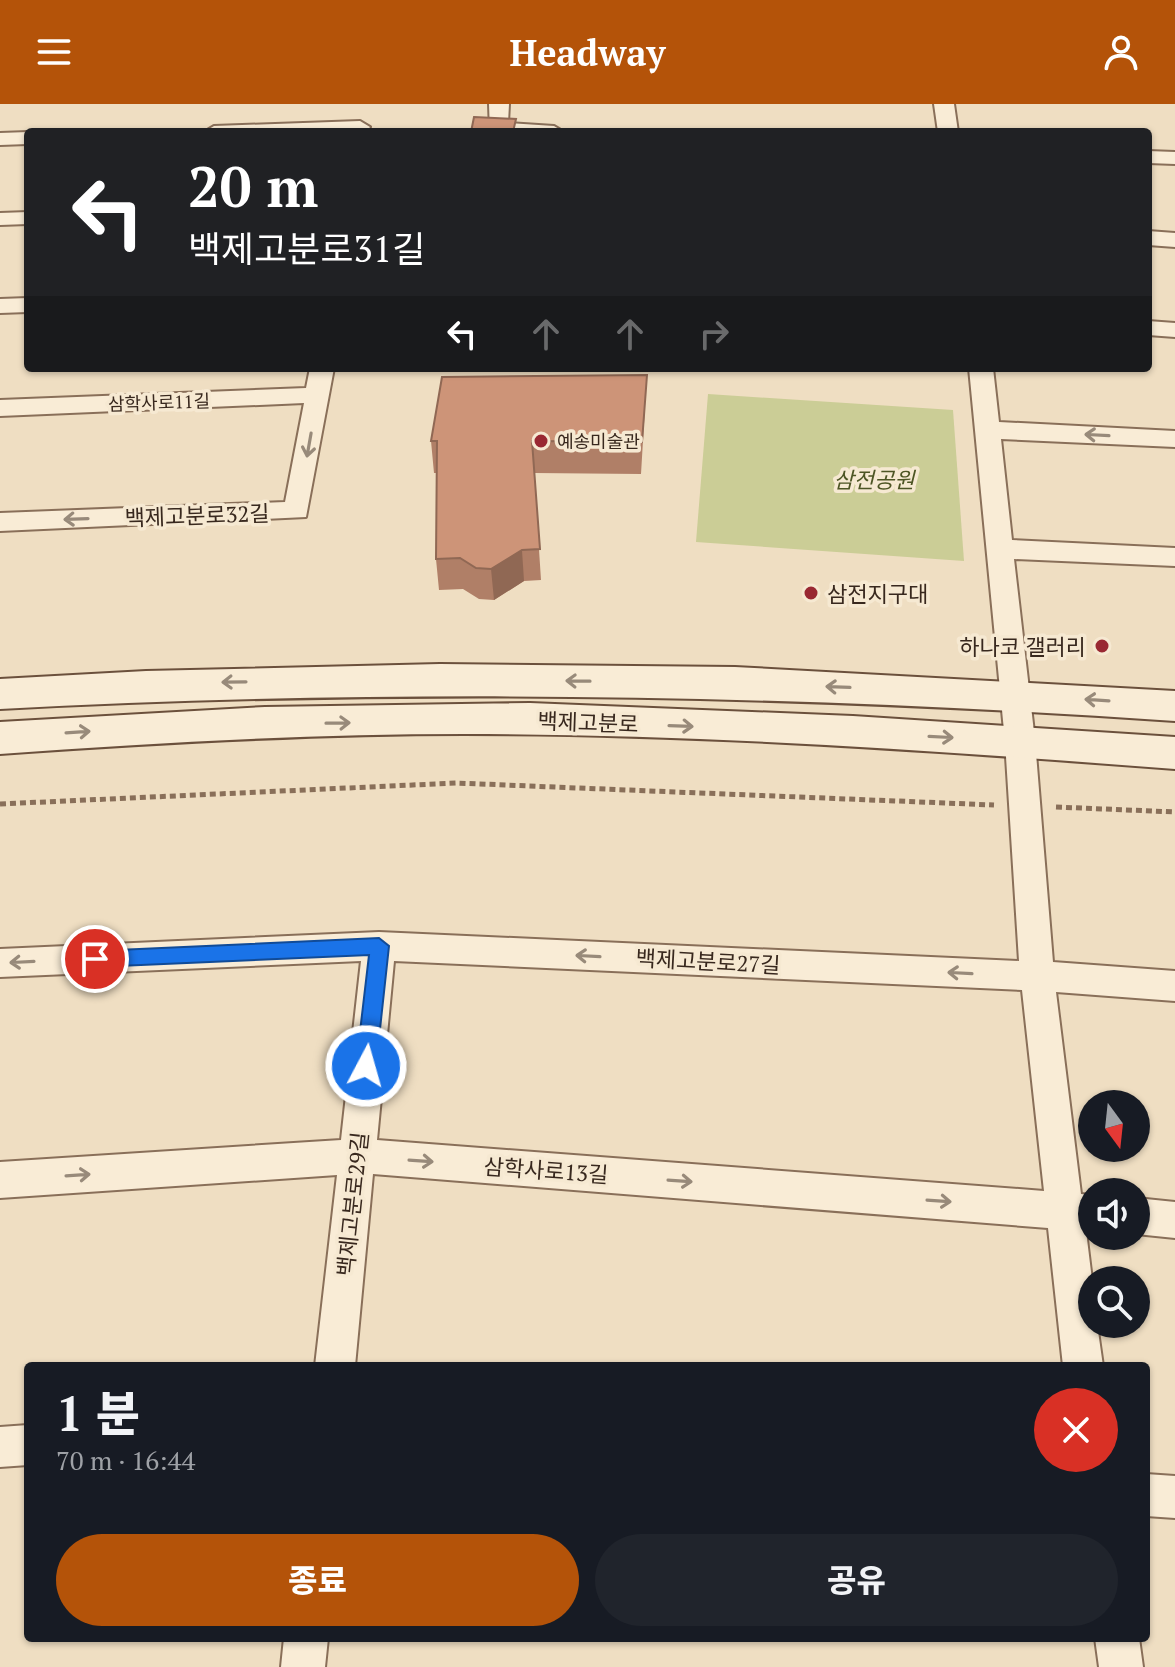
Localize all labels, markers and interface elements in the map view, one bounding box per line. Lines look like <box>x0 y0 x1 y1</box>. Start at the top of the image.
text: Headway <box>510 29 665 76</box>
icon: menu <box>32 30 76 74</box>
icon: person <box>1099 30 1143 74</box>
text: 20 m <box>188 149 318 223</box>
icon: left <box>56 160 160 264</box>
text: 백제고분로31길 <box>188 225 425 272</box>
icon: left <box>440 312 484 356</box>
icon: ahead <box>524 312 568 356</box>
icon: ahead <box>608 312 652 356</box>
icon: right <box>692 312 736 356</box>
street label: 삼학사로11길 <box>108 388 210 416</box>
one-way arrow <box>1084 427 1111 442</box>
place label: 예송미술관 <box>557 429 640 453</box>
one-way arrow <box>300 432 315 457</box>
marker: 예송미술관 <box>532 432 550 450</box>
park label: 삼전공원 <box>834 465 916 494</box>
street label: 백제고분로32길 <box>124 498 270 532</box>
one-way arrow <box>63 512 90 527</box>
place label: 삼전지구대 <box>827 579 928 608</box>
marker: 삼전지구대 <box>802 584 820 602</box>
place label: 하나코 갤러리 <box>959 632 1086 661</box>
marker: 하나코 갤러리 <box>1093 637 1111 655</box>
one-way arrow <box>565 673 592 689</box>
one-way arrow <box>221 675 248 690</box>
one-way arrow <box>825 679 852 694</box>
one-way arrow <box>1084 692 1111 707</box>
street label: 백제고분로 <box>537 706 639 738</box>
one-way arrow <box>324 715 351 730</box>
one-way arrow <box>667 718 694 733</box>
one-way arrow <box>64 724 91 739</box>
one-way arrow <box>927 730 954 745</box>
pin <box>61 925 129 993</box>
icon: arrive <box>73 937 117 981</box>
street label: 백제고분로27길 <box>635 943 781 979</box>
one-way arrow <box>575 948 602 963</box>
one-way arrow <box>9 955 36 970</box>
one-way arrow <box>947 965 974 980</box>
position arrow <box>324 1024 408 1108</box>
north arrow <box>1078 1090 1150 1162</box>
map controls <box>1078 1090 1150 1338</box>
street label: 백제고분로29길 <box>330 1130 374 1278</box>
street label: 삼학사로13길 <box>483 1151 609 1189</box>
one-way arrow <box>407 1154 434 1169</box>
one-way arrow <box>64 1167 91 1182</box>
one-way arrow <box>666 1174 693 1189</box>
button: sound <box>1078 1178 1150 1250</box>
one-way arrow <box>925 1194 952 1209</box>
button: search <box>1078 1266 1150 1338</box>
text: 1 분 <box>56 1381 140 1445</box>
button: close <box>1034 1388 1118 1472</box>
text: 70 m · 16:44 <box>56 1443 195 1477</box>
button: 종료 <box>56 1534 579 1626</box>
button: 공유 <box>595 1534 1118 1626</box>

